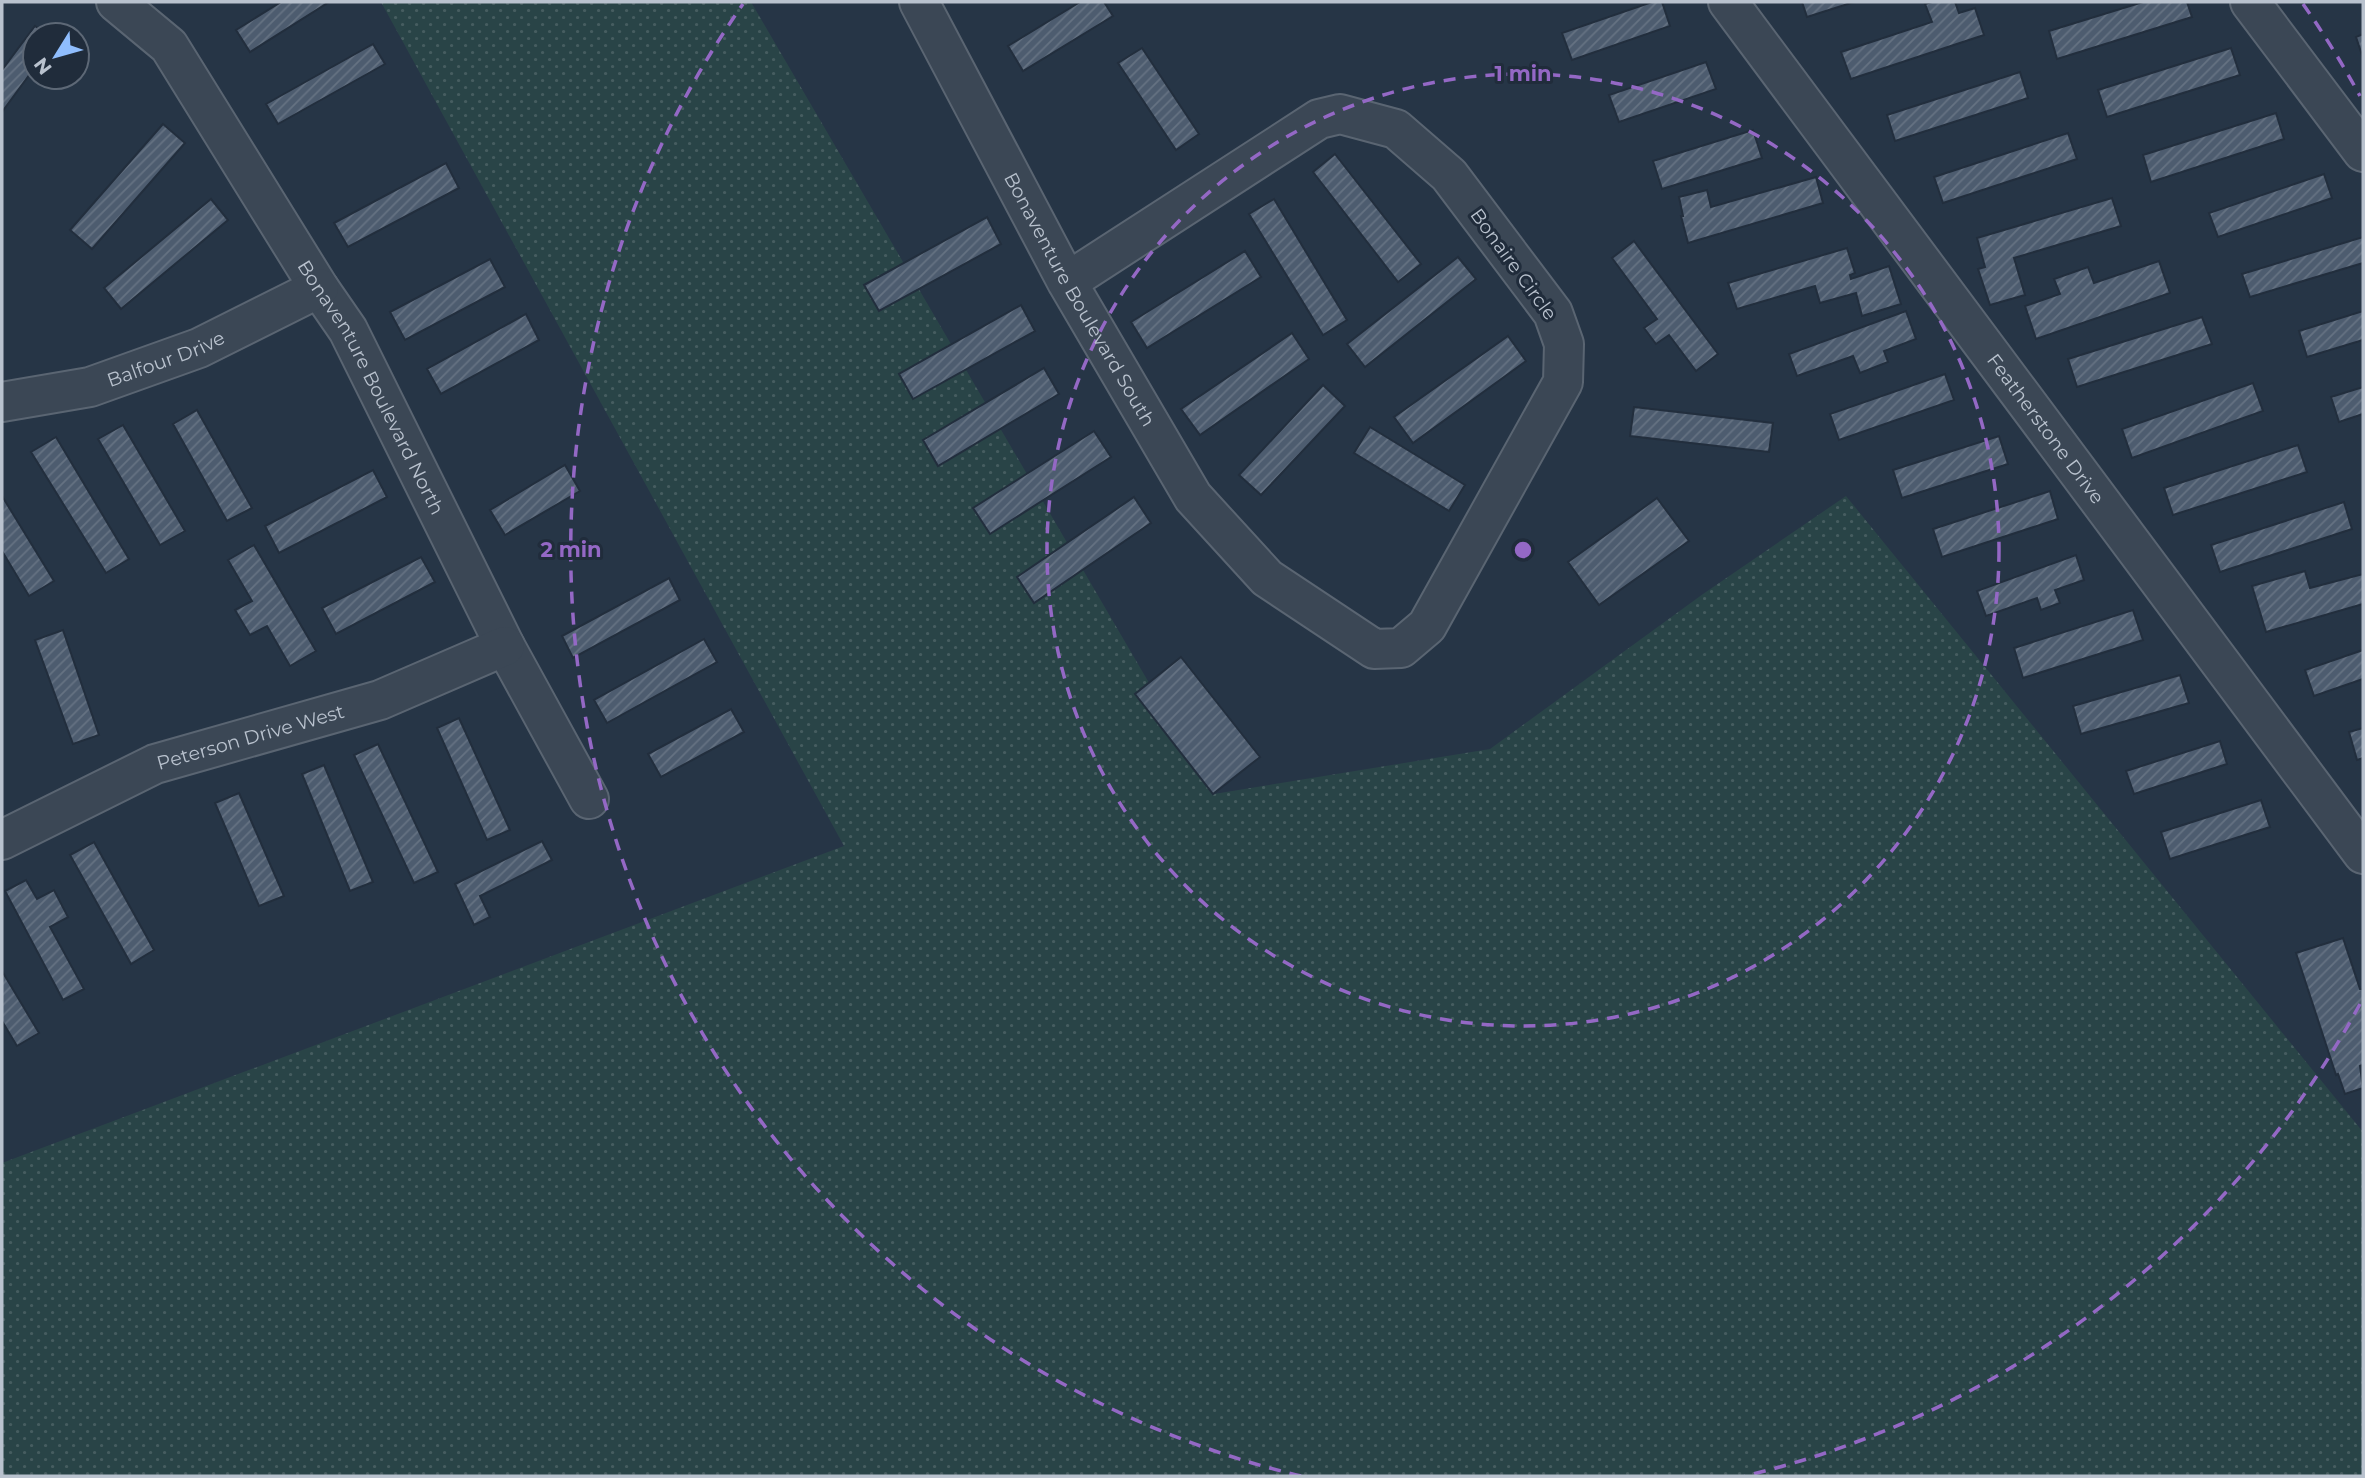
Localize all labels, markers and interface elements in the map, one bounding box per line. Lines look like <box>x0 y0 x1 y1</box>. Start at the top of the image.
north arrow <box>21 21 91 91</box>
text: N <box>29 53 57 79</box>
text: 1 min <box>1494 61 1552 86</box>
street label: Bonaventure Boulevard South <box>999 169 1160 431</box>
street label: Bonaire Circle <box>1465 204 1562 325</box>
street label: Bonaventure Boulevard North <box>293 256 449 519</box>
street label: Balfour Drive <box>104 326 229 392</box>
street label: Featherstone Drive <box>1982 349 2109 508</box>
text: 2 min <box>540 537 602 562</box>
centre of rings <box>1511 538 1535 562</box>
street label: Peterson Drive West <box>154 700 347 775</box>

